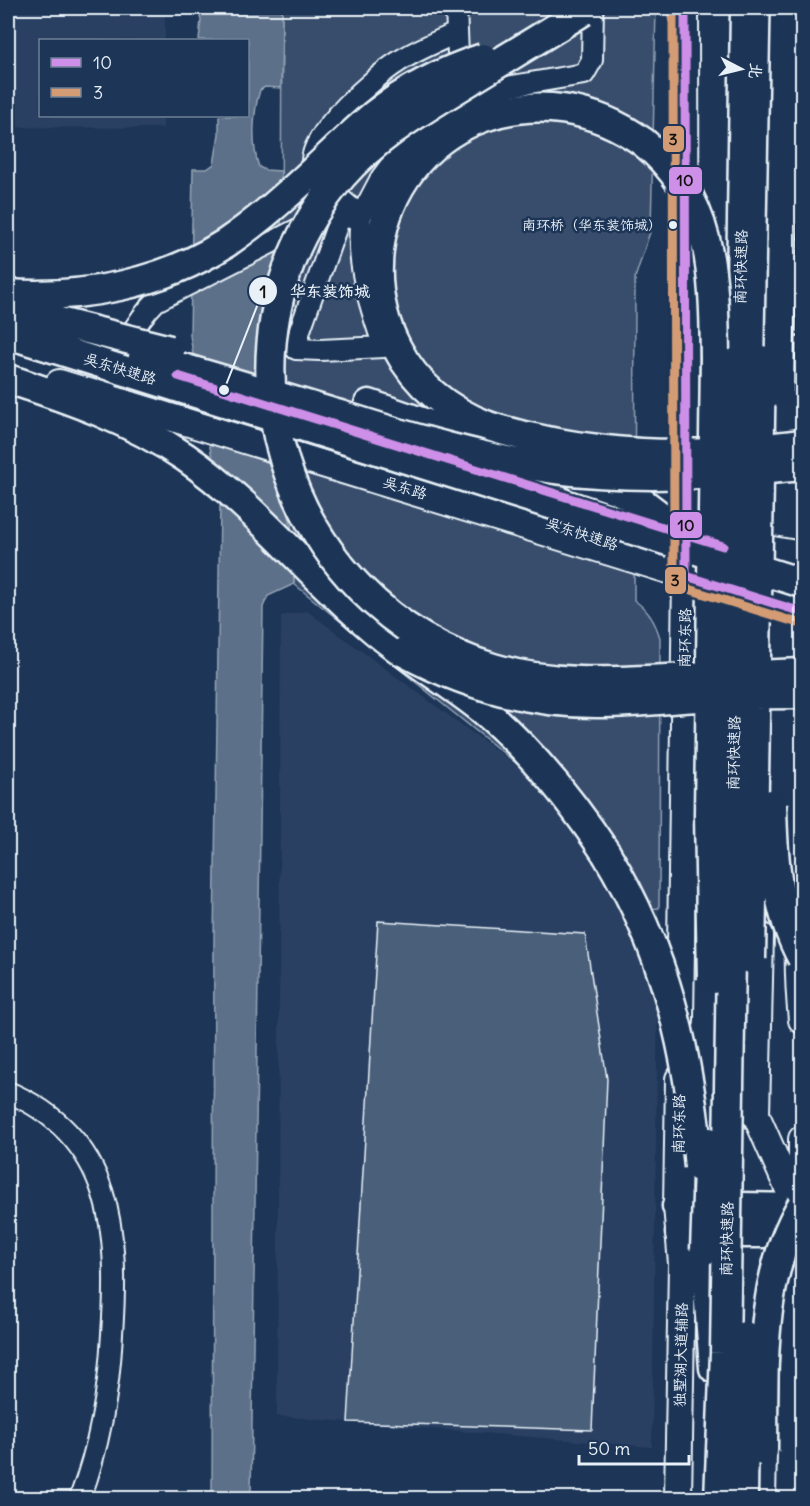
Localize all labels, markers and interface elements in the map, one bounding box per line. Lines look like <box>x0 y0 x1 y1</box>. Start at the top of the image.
legend <box>39 39 249 117</box>
north arrow <box>711 39 771 99</box>
text: 10 <box>93 51 112 74</box>
text: 北 <box>745 62 767 80</box>
text: 3 <box>93 81 103 104</box>
line badge: 3 <box>662 125 685 153</box>
text: 3 <box>668 129 678 149</box>
line badge: 10 <box>668 166 703 195</box>
text: 10 <box>677 170 693 190</box>
place label: 南环桥（华东装饰城） <box>522 216 662 234</box>
marker: 南环桥（华东装饰城） <box>667 219 679 231</box>
street label: 南环快速路 <box>730 229 751 305</box>
callout: 华东装饰城 <box>248 274 382 308</box>
text: 1 <box>259 280 267 303</box>
text: 华东装饰城 <box>290 281 370 301</box>
street label: 吴东快速路 <box>81 348 159 389</box>
street label: 吴东路 <box>381 472 429 503</box>
line badge: 10 <box>669 511 703 539</box>
street label: 吴东快速路 <box>544 513 621 554</box>
text: 10 <box>678 515 694 535</box>
line badge: 3 <box>664 566 687 595</box>
text: 3 <box>670 570 680 590</box>
street label: 南环东路 <box>674 608 695 668</box>
street label: 南环快速路 <box>723 715 744 791</box>
street label: 南环东路 <box>668 1094 689 1154</box>
street label: 南环快速路 <box>716 1201 737 1277</box>
street label: 独墅湖大道辅路 <box>670 1302 691 1408</box>
scale bar <box>579 1428 688 1466</box>
text: 50 m <box>588 1437 630 1460</box>

